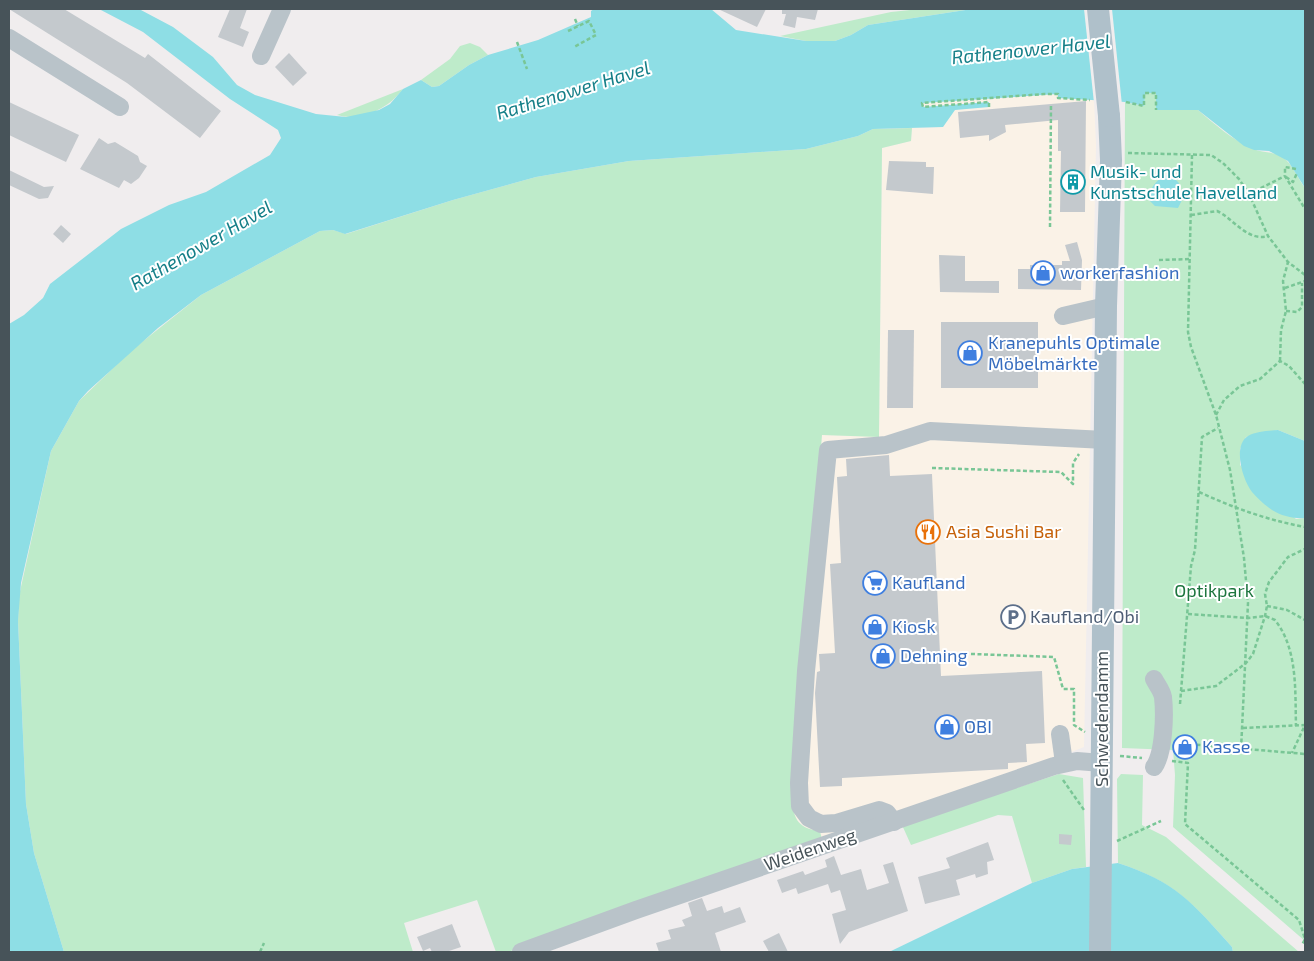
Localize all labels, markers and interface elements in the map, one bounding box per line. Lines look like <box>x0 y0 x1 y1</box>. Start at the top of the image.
water label: Rathenower Havel <box>950 29 1112 68</box>
water label: Rathenower Havel <box>493 55 653 124</box>
place label: Musik- und Kunstschule Havelland <box>1090 160 1277 203</box>
building icon: Musik- und Kunstschule Havelland <box>1060 169 1086 195</box>
water label: Rathenower Havel <box>126 195 276 294</box>
shop icon: workerfashion <box>1030 260 1056 286</box>
place label: workerfashion <box>1060 261 1179 283</box>
place label: Kranepuhls Optimale Möbelmärkte <box>988 331 1160 374</box>
shop icon: Kranepuhls Optimale Möbelmärkte <box>957 340 983 366</box>
restaurant icon: Asia Sushi Bar <box>915 519 941 545</box>
place label: Asia Sushi Bar <box>946 520 1061 542</box>
supermarket icon: Kaufland <box>862 570 888 596</box>
place label: Kaufland <box>892 571 965 593</box>
park label: Optikpark <box>1174 579 1254 601</box>
parking icon: Kaufland/Obi <box>1000 604 1026 630</box>
place label: Kaufland/Obi <box>1030 605 1139 627</box>
shop icon: Kiosk <box>862 614 888 640</box>
place label: Kiosk <box>892 615 936 637</box>
shop icon: Dehning <box>870 643 896 669</box>
place label: Dehning <box>900 644 968 666</box>
street label: Schwedendamm <box>1090 651 1112 787</box>
shop icon: OBI <box>934 714 960 740</box>
place label: OBI <box>964 715 992 737</box>
shop icon: Kasse <box>1172 734 1198 760</box>
place label: Kasse <box>1202 735 1250 757</box>
street label: Weidenweg <box>761 823 859 875</box>

